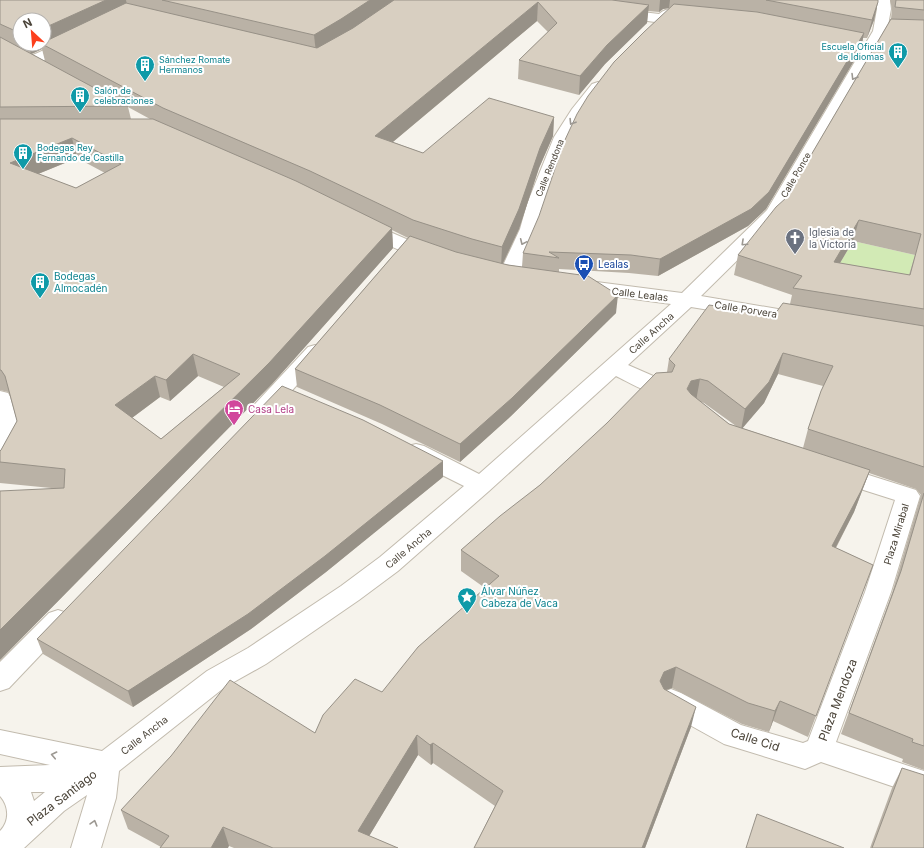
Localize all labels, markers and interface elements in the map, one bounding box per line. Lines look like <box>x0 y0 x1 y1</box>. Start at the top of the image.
north arrow <box>12 12 52 52</box>
text: N <box>21 15 34 31</box>
place label: Escuela Oficial de Idiomas <box>821 41 884 62</box>
building icon: Escuela Oficial de Idiomas <box>887 41 909 69</box>
building icon: Sánchez Romate Hermanos <box>134 54 156 82</box>
place label: Sánchez Romate Hermanos <box>159 54 230 75</box>
one-way arrow <box>851 73 858 80</box>
building icon: Salón de celebraciones <box>69 85 91 113</box>
place label: Salón de celebraciones <box>94 85 154 106</box>
one-way arrow <box>569 118 577 125</box>
street label: Calle Rendona <box>533 137 566 198</box>
building icon: Bodegas Rey Fernando de Castilla <box>12 142 34 170</box>
place label: Bodegas Rey Fernando de Castilla <box>37 142 124 163</box>
street label: Calle Ponce <box>778 150 813 199</box>
place label: Iglesia de la Victoria <box>809 226 856 250</box>
church icon: Iglesia de la Victoria <box>784 227 806 255</box>
one-way arrow <box>520 238 528 245</box>
one-way arrow <box>741 238 749 246</box>
bus stop icon: Lealas <box>573 253 595 281</box>
place label: Lealas <box>598 258 629 270</box>
place label: Bodegas Almocadén <box>54 270 107 294</box>
building icon: Bodegas Almocadén <box>29 271 51 299</box>
street label: Calle Lealas <box>611 285 669 303</box>
street label: Calle Porvera <box>714 298 778 320</box>
street label: Calle Ancha <box>626 310 676 356</box>
hotel icon: Casa Lela <box>223 398 245 426</box>
place label: Casa Lela <box>248 403 294 415</box>
street label: Plaza Mirabal <box>881 502 911 566</box>
street label: Calle Ancha <box>383 525 433 571</box>
place label: Álvar Núñez Cabeza de Vaca <box>481 584 558 609</box>
place icon: Álvar Núñez Cabeza de Vaca <box>456 586 478 614</box>
street label: Plaza Mendoza <box>815 657 860 743</box>
street label: Calle Ancha <box>118 713 170 757</box>
street label: Calle Cid <box>729 725 782 754</box>
one-way arrow <box>51 751 58 759</box>
street label: Plaza Santiago <box>24 766 100 829</box>
one-way arrow <box>89 820 98 827</box>

